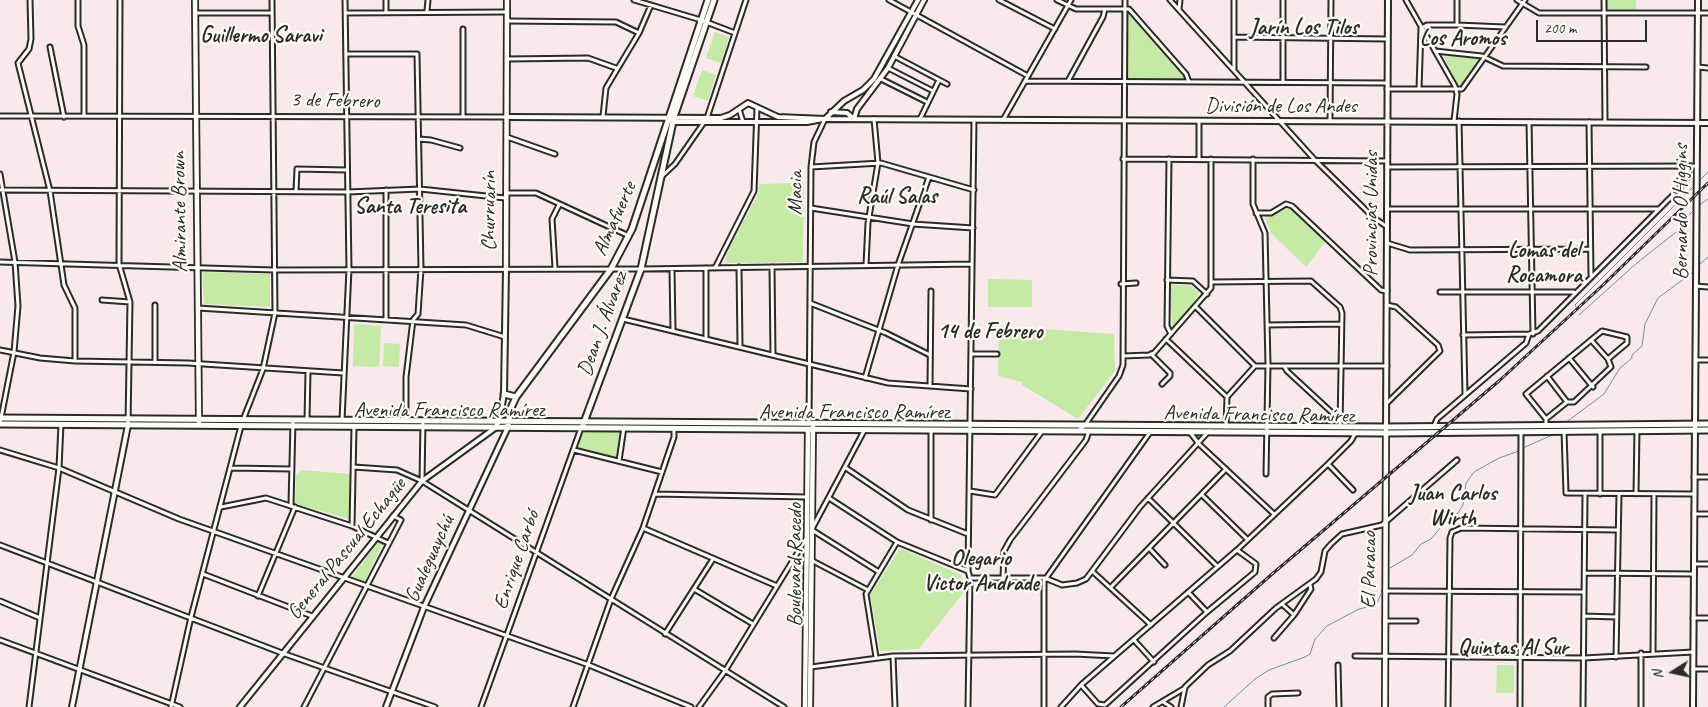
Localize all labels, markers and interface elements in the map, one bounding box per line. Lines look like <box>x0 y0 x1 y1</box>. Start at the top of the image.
scale bar <box>1538 10 1649 42</box>
district label: Jarín Los Tilos <box>1250 15 1358 41</box>
text: 200 m <box>1544 19 1576 38</box>
district label: Guillermo Saravi <box>200 23 322 49</box>
district label: Los Aromos <box>1420 26 1506 52</box>
street label: 3 de Febrero <box>290 88 380 114</box>
street label: División de Los Andes <box>1205 93 1357 119</box>
street label: Bernardo O'Higgins <box>1668 144 1694 280</box>
street label: Almirante Brown <box>166 151 194 273</box>
street label: Provincias Unidas <box>1358 151 1384 277</box>
street label: Churruarín <box>476 171 502 251</box>
street label: Macia <box>783 171 809 215</box>
street label: Almafuerte <box>588 178 642 260</box>
district label: Raúl Salas <box>857 184 937 210</box>
district label: Santa Teresita <box>354 194 466 220</box>
district label: Lomas del Rocamora <box>1506 238 1582 290</box>
street label: Dean J. Álvarez <box>573 268 633 380</box>
district label: 14 de Febrero <box>938 319 1042 345</box>
street label: Avenida Francisco Ramírez <box>354 397 544 423</box>
street label: Avenida Francisco Ramírez <box>759 399 949 425</box>
street label: Avenida Francisco Ramírez <box>1163 401 1355 429</box>
street label: General Pascual Echagüe <box>282 473 412 625</box>
district label: Juan Carlos Wirth <box>1410 481 1496 532</box>
street label: Boulevard Racedo <box>782 503 808 627</box>
street label: Enrique Carbó <box>488 507 546 613</box>
street label: Gualeguaychú <box>400 512 460 606</box>
street label: El Paracao <box>1356 531 1382 609</box>
district label: Olegario Victor Andrade <box>923 546 1039 598</box>
district label: Quintas Al Sur <box>1458 635 1568 661</box>
north arrow <box>1648 647 1698 697</box>
text: N <box>1649 669 1667 680</box>

